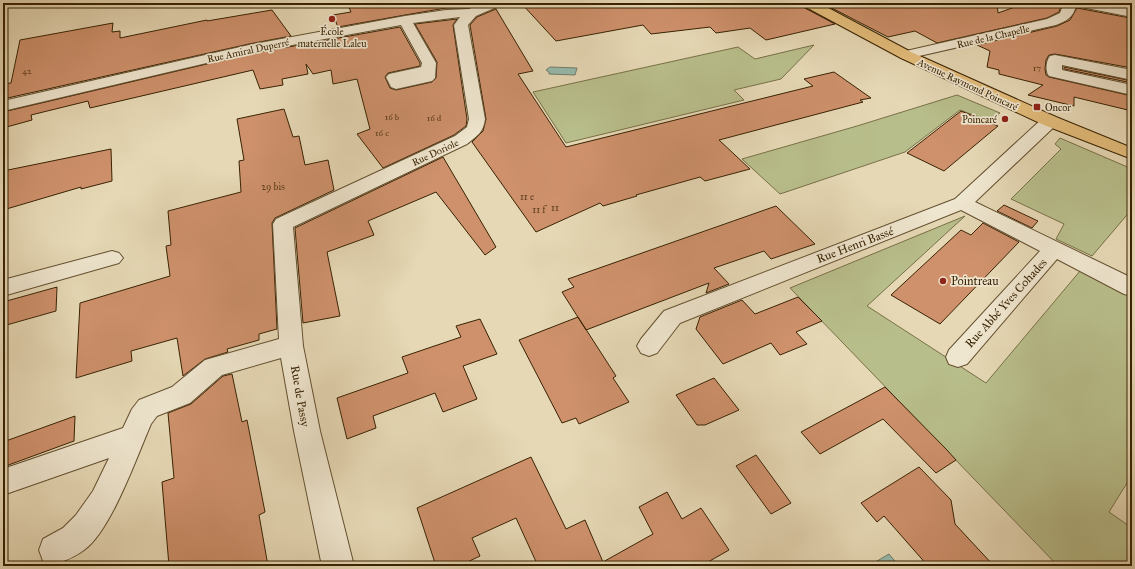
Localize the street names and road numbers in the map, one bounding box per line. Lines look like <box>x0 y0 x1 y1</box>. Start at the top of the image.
street label: Rue de la Chapelle <box>956 23 1031 51</box>
street label: Rue Amiral Duperré <box>206 36 291 66</box>
street label: Avenue Raymond Poincaré <box>915 56 1020 114</box>
street label: Rue Doriole <box>410 137 461 169</box>
street label: Rue Henri Bassé <box>815 224 895 266</box>
street label: Rue Abbé Yves Cohades <box>962 256 1050 350</box>
street label: Rue de Passy <box>288 364 312 428</box>

